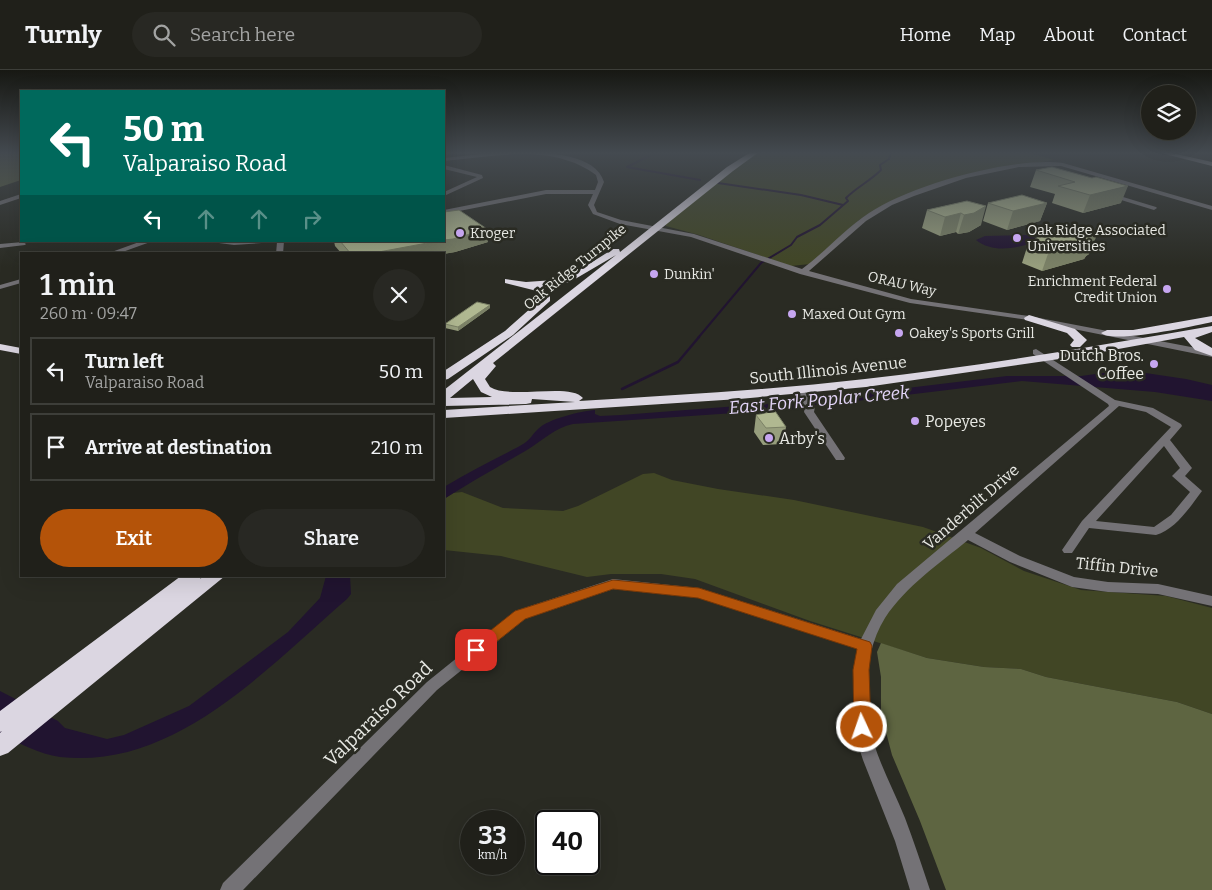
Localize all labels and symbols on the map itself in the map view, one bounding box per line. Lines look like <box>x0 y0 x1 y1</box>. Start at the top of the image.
street label: Oak Ridge Turnpike <box>520 220 630 314</box>
place label: Oak Ridge Associated Universities <box>1027 222 1166 255</box>
place label: Kroger <box>470 225 515 242</box>
marker: Kroger <box>454 227 466 239</box>
marker: Oak Ridge Associated Universities <box>1011 232 1023 244</box>
place label: Dunkin' <box>664 266 715 283</box>
marker: Dunkin' <box>648 268 660 280</box>
street label: ORAU Way <box>866 268 938 300</box>
place label: Enrichment Federal Credit Union <box>1028 273 1157 306</box>
marker: Enrichment Federal Credit Union <box>1161 283 1173 295</box>
place label: Maxed Out Gym <box>802 306 906 323</box>
marker: Maxed Out Gym <box>786 308 798 320</box>
place label: Oakey's Sports Grill <box>909 325 1035 342</box>
marker: Oakey's Sports Grill <box>893 327 905 339</box>
place label: Dutch Bros. Coffee <box>1060 346 1144 383</box>
street label: South Illinois Avenue <box>748 352 908 388</box>
marker: Dutch Bros. Coffee <box>1148 358 1160 370</box>
water label: East Fork Poplar Creek <box>728 381 911 419</box>
place label: Popeyes <box>925 412 986 431</box>
marker: Popeyes <box>909 415 921 427</box>
place label: Arby's <box>779 429 825 448</box>
marker: Arby's <box>763 432 775 444</box>
street label: Vanderbilt Drive <box>919 460 1023 554</box>
street label: Tiffin Drive <box>1075 553 1159 581</box>
pin <box>455 629 497 671</box>
street label: Valparaiso Road <box>319 657 437 771</box>
position arrow <box>835 700 887 752</box>
speed limit sign: 40 <box>535 810 600 875</box>

